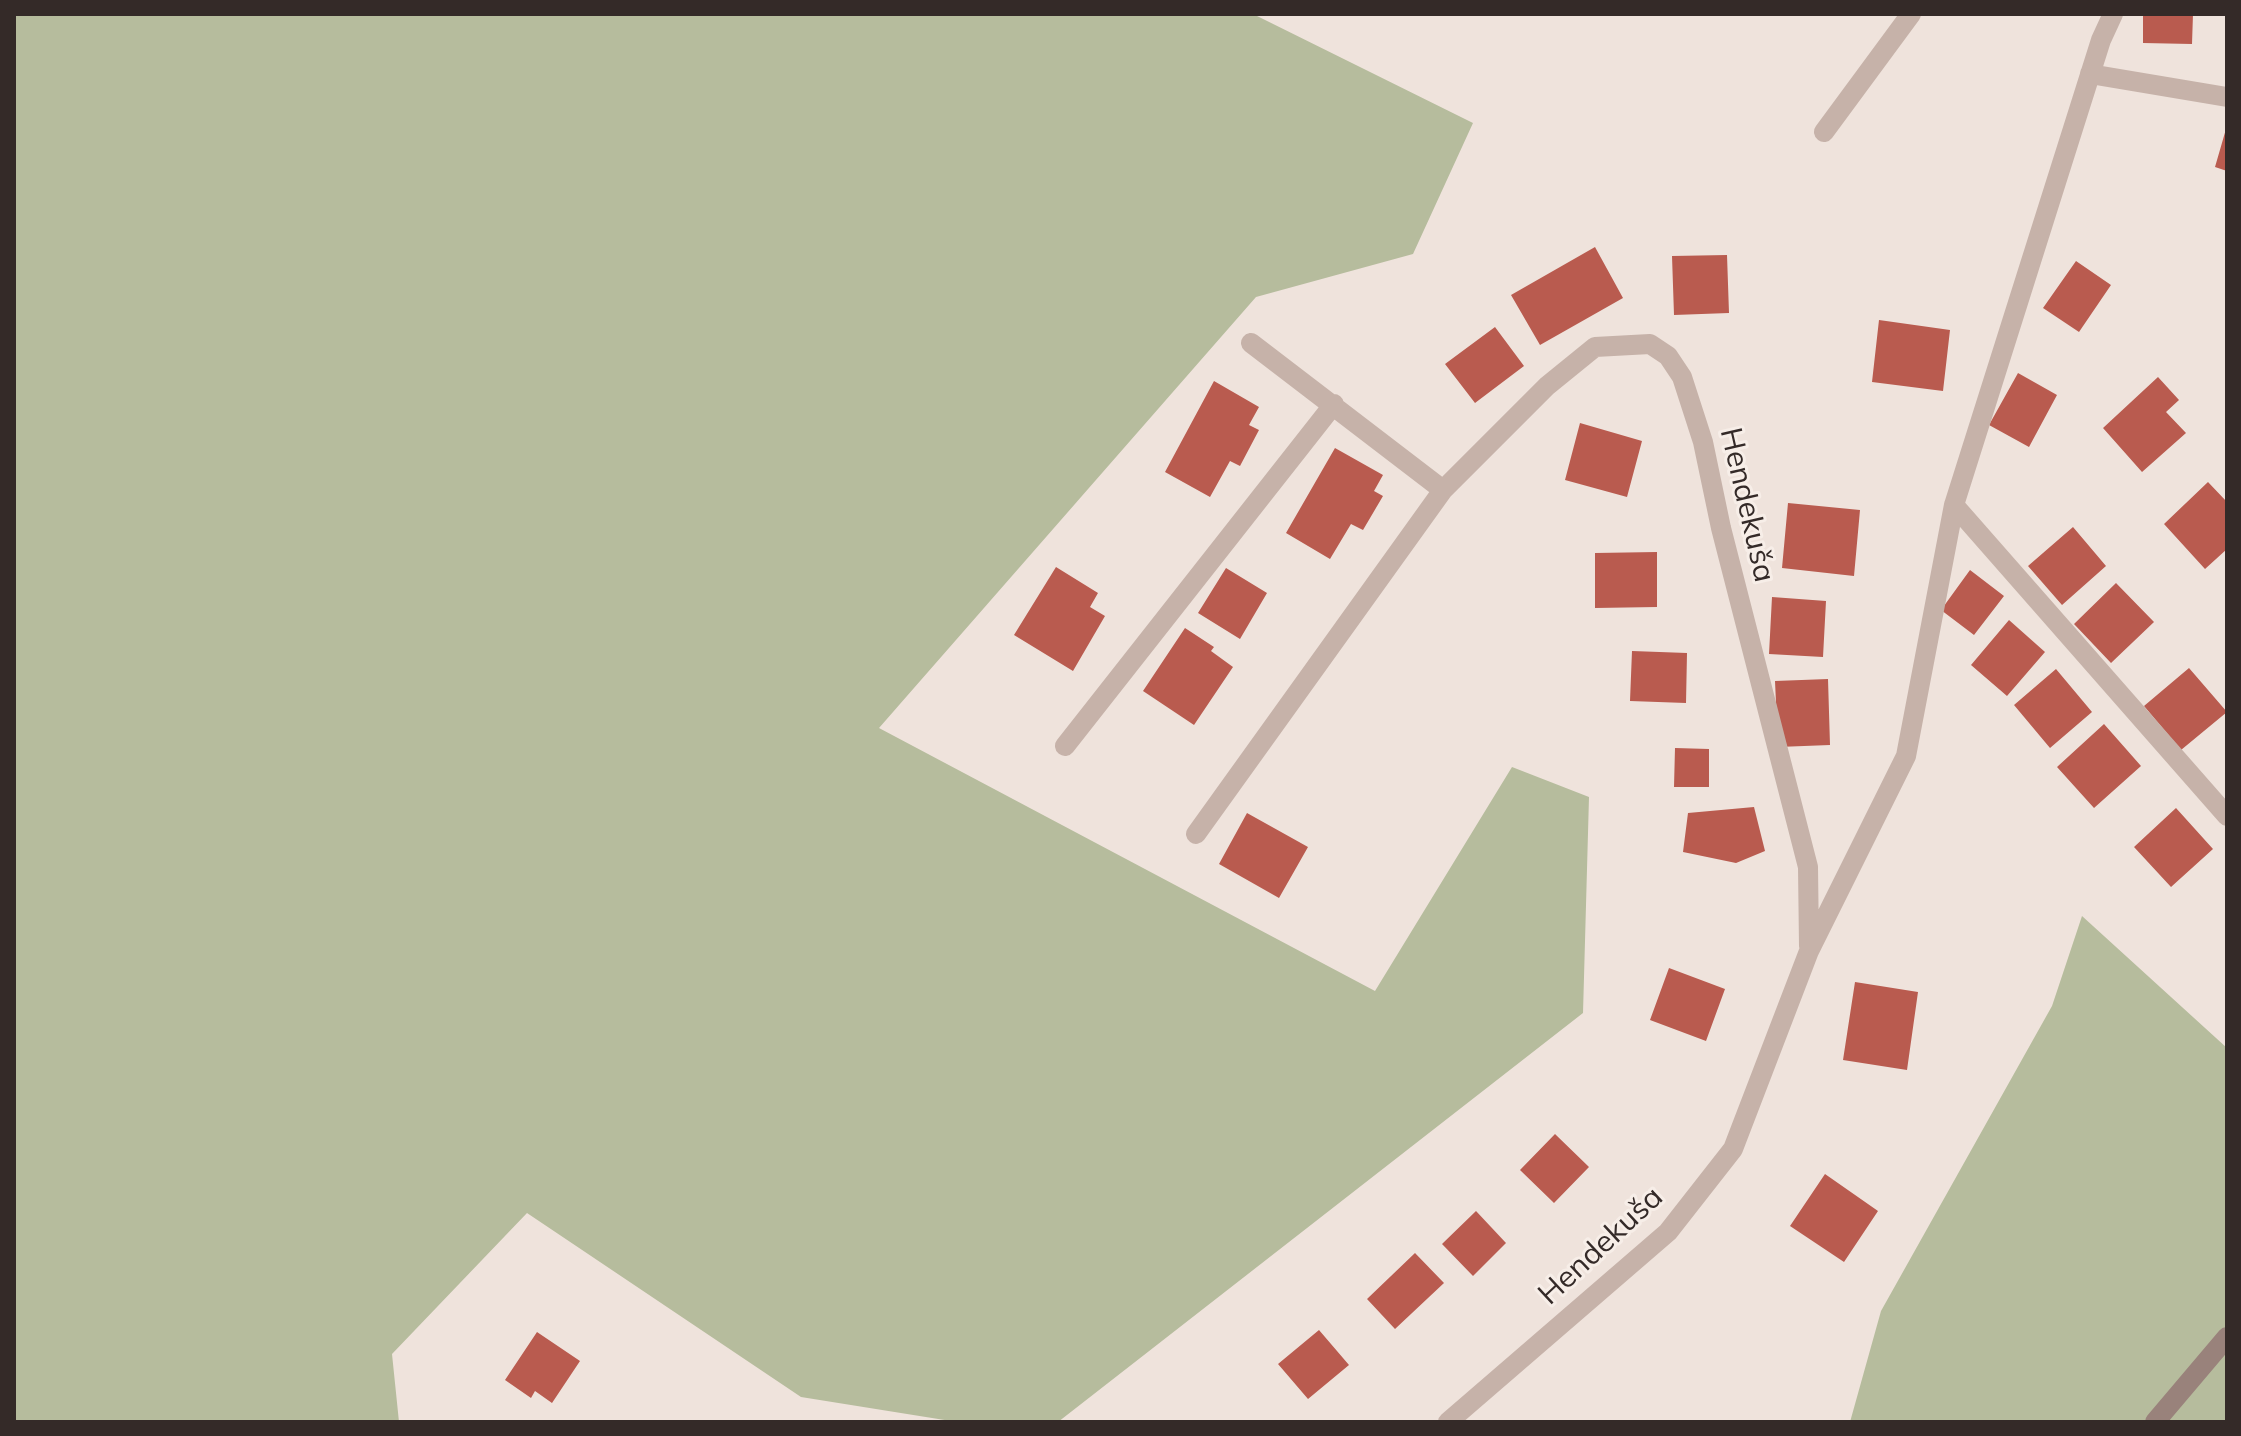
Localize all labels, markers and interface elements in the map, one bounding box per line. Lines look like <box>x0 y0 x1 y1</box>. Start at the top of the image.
street label: Hendekuša <box>1712 425 1782 585</box>
street label: Hendekuša <box>1531 1179 1671 1313</box>

